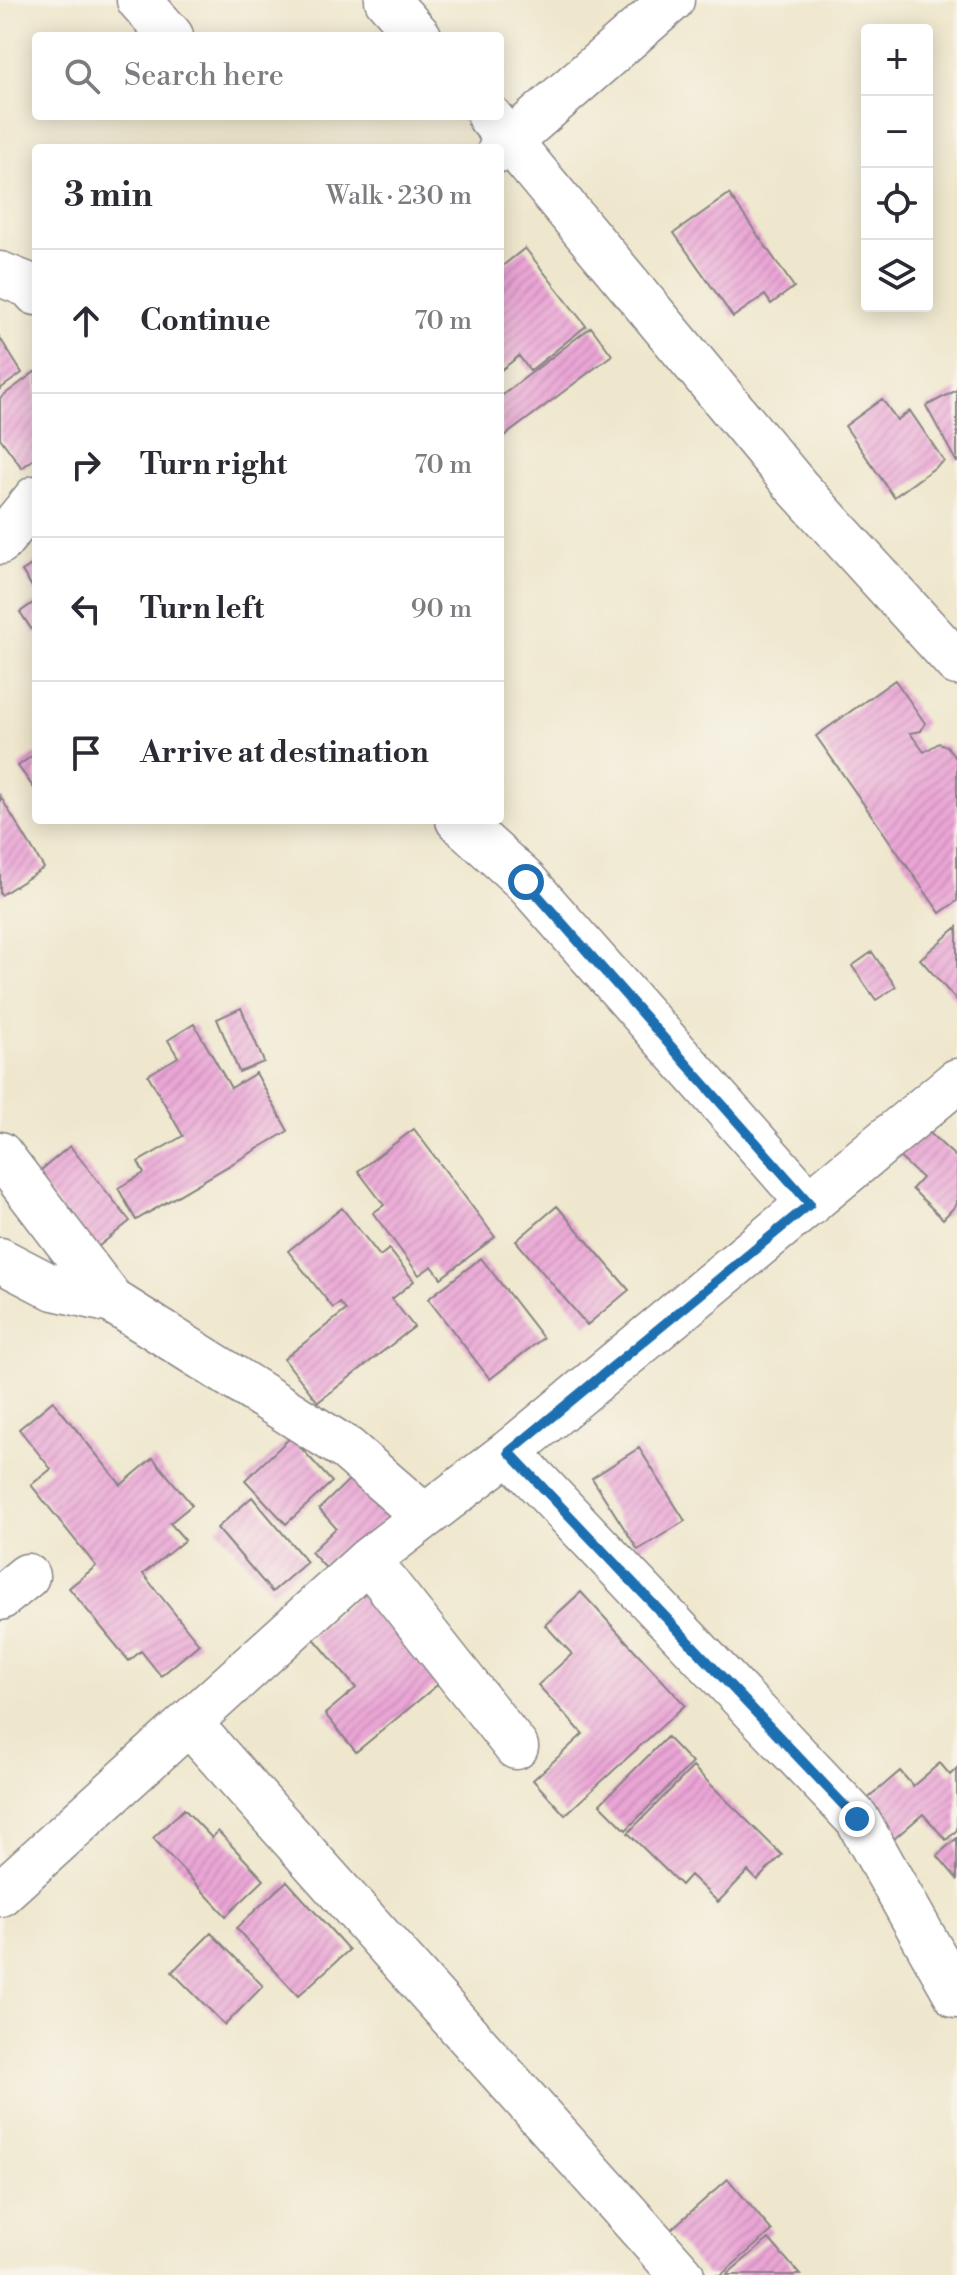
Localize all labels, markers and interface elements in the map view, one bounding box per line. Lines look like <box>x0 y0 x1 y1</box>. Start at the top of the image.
map controls <box>861 24 933 312</box>
button: + <box>861 24 933 96</box>
search box <box>32 32 504 120</box>
icon: search <box>60 54 104 98</box>
text: Search here <box>124 57 284 95</box>
button: − <box>861 96 933 168</box>
button: locate <box>861 168 933 240</box>
text: 3 min <box>64 175 153 217</box>
text: Walk · 230 m <box>326 180 472 212</box>
button: layers <box>861 240 933 312</box>
icon: ahead <box>64 299 108 343</box>
text: Continue <box>140 302 271 340</box>
text: 70 m <box>414 305 472 337</box>
icon: right <box>64 443 108 487</box>
text: Turn right <box>140 446 287 484</box>
text: 70 m <box>414 449 472 481</box>
icon: left <box>64 587 108 631</box>
text: Turn left <box>140 590 264 628</box>
text: 90 m <box>411 593 472 625</box>
icon: arrive <box>64 731 108 775</box>
text: Arrive at destination <box>140 734 429 772</box>
route start <box>508 864 544 900</box>
route end <box>839 1801 875 1837</box>

